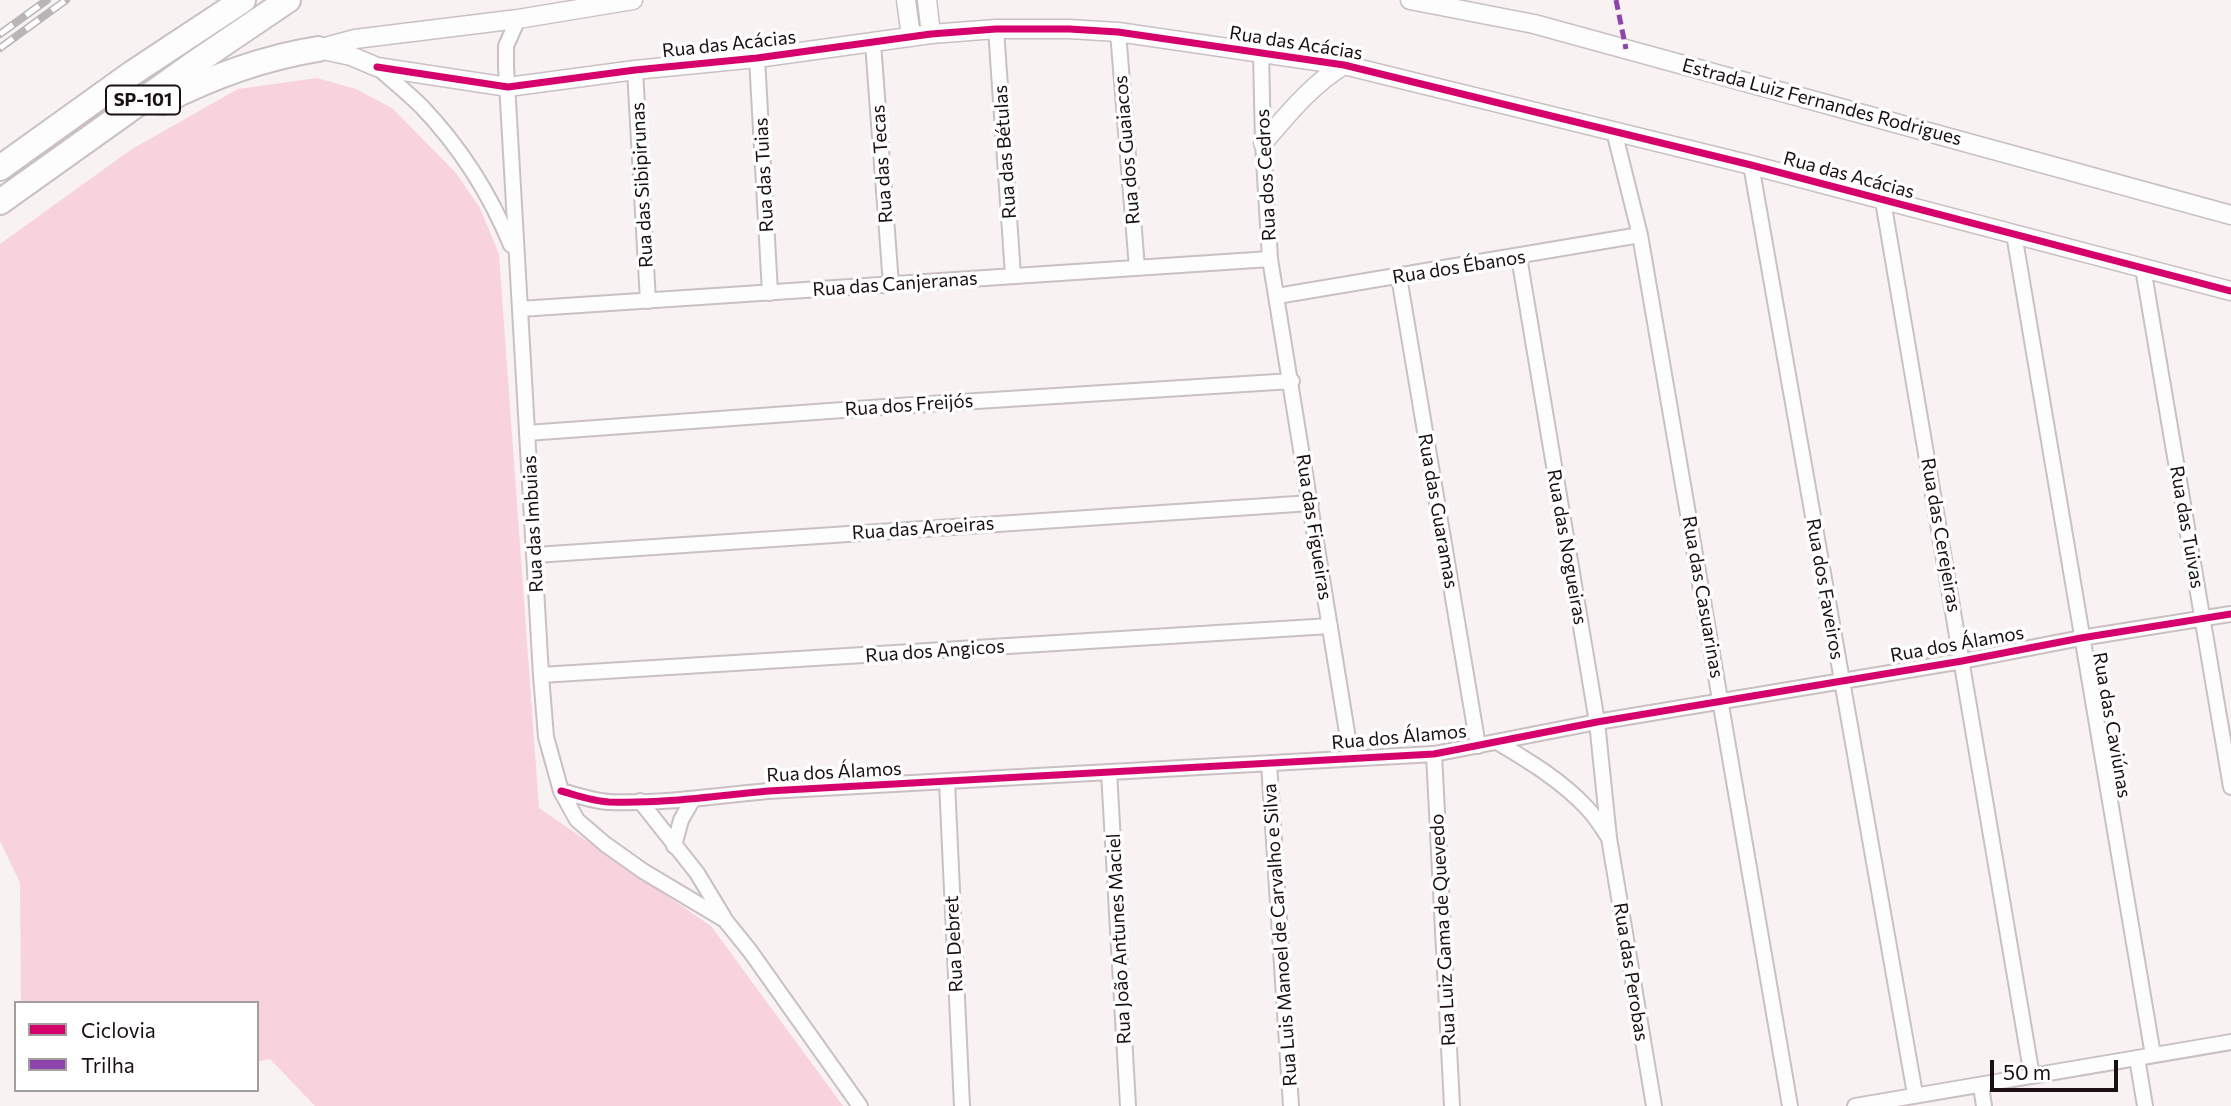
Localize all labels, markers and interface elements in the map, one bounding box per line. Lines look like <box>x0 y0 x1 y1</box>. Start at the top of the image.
street label: Rua das Acácias <box>1228 21 1364 65</box>
street label: Rua das Acácias <box>661 26 797 62</box>
street label: Estrada Luiz Fernandes Rodrigues <box>1680 54 1964 150</box>
street label: Rua dos Guaiacos <box>1109 74 1145 226</box>
street label: Rua das Bétulas <box>989 84 1021 220</box>
road number: SP-101 <box>106 86 180 114</box>
street label: Rua das Sibipirunas <box>626 102 658 268</box>
street label: Rua das Tecas <box>866 104 898 224</box>
street label: Rua dos Cedros <box>1251 108 1281 242</box>
street label: Rua das Tuias <box>750 117 778 233</box>
street label: Rua das Acácias <box>1781 147 1917 203</box>
street label: Rua dos Ébanos <box>1391 245 1527 289</box>
street label: Rua das Canjeranas <box>812 267 978 301</box>
street label: Rua dos Freijós <box>844 389 974 421</box>
street label: Rua das Guaramas <box>1413 432 1463 590</box>
street label: Rua das Figueiras <box>1291 452 1337 602</box>
street label: Rua das Imbuias <box>518 455 548 593</box>
street label: Rua das Cerejeiras <box>1916 456 1966 614</box>
street label: Rua das Tuivas <box>2165 464 2209 590</box>
street label: Rua das Nogueiras <box>1542 467 1592 627</box>
street label: Rua das Aroeiras <box>851 512 995 544</box>
street label: Rua das Casuarinas <box>1678 514 1728 680</box>
street label: Rua dos Faveiros <box>1801 517 1849 661</box>
street label: Rua dos Álamos <box>1888 621 2026 667</box>
street label: Rua dos Angicos <box>865 635 1005 667</box>
street label: Rua das Caviúnas <box>2088 650 2136 800</box>
street label: Rua dos Álamos <box>1331 720 1467 754</box>
street label: Rua dos Álamos <box>766 757 902 787</box>
street label: Rua Luis Manoel de Carvalho e Silva <box>1258 783 1302 1087</box>
street label: Rua Luiz Gama de Quevedo <box>1426 813 1460 1047</box>
street label: Rua João Antunes Maciel <box>1102 833 1136 1045</box>
street label: Rua Debret <box>940 895 968 993</box>
street label: Rua das Perobas <box>1609 901 1653 1043</box>
legend <box>14 1001 259 1092</box>
text: Ciclovia <box>81 1017 156 1042</box>
scale bar <box>1993 1046 2121 1090</box>
text: Trilha <box>81 1052 135 1077</box>
text: 50 m <box>2003 1059 2051 1084</box>

